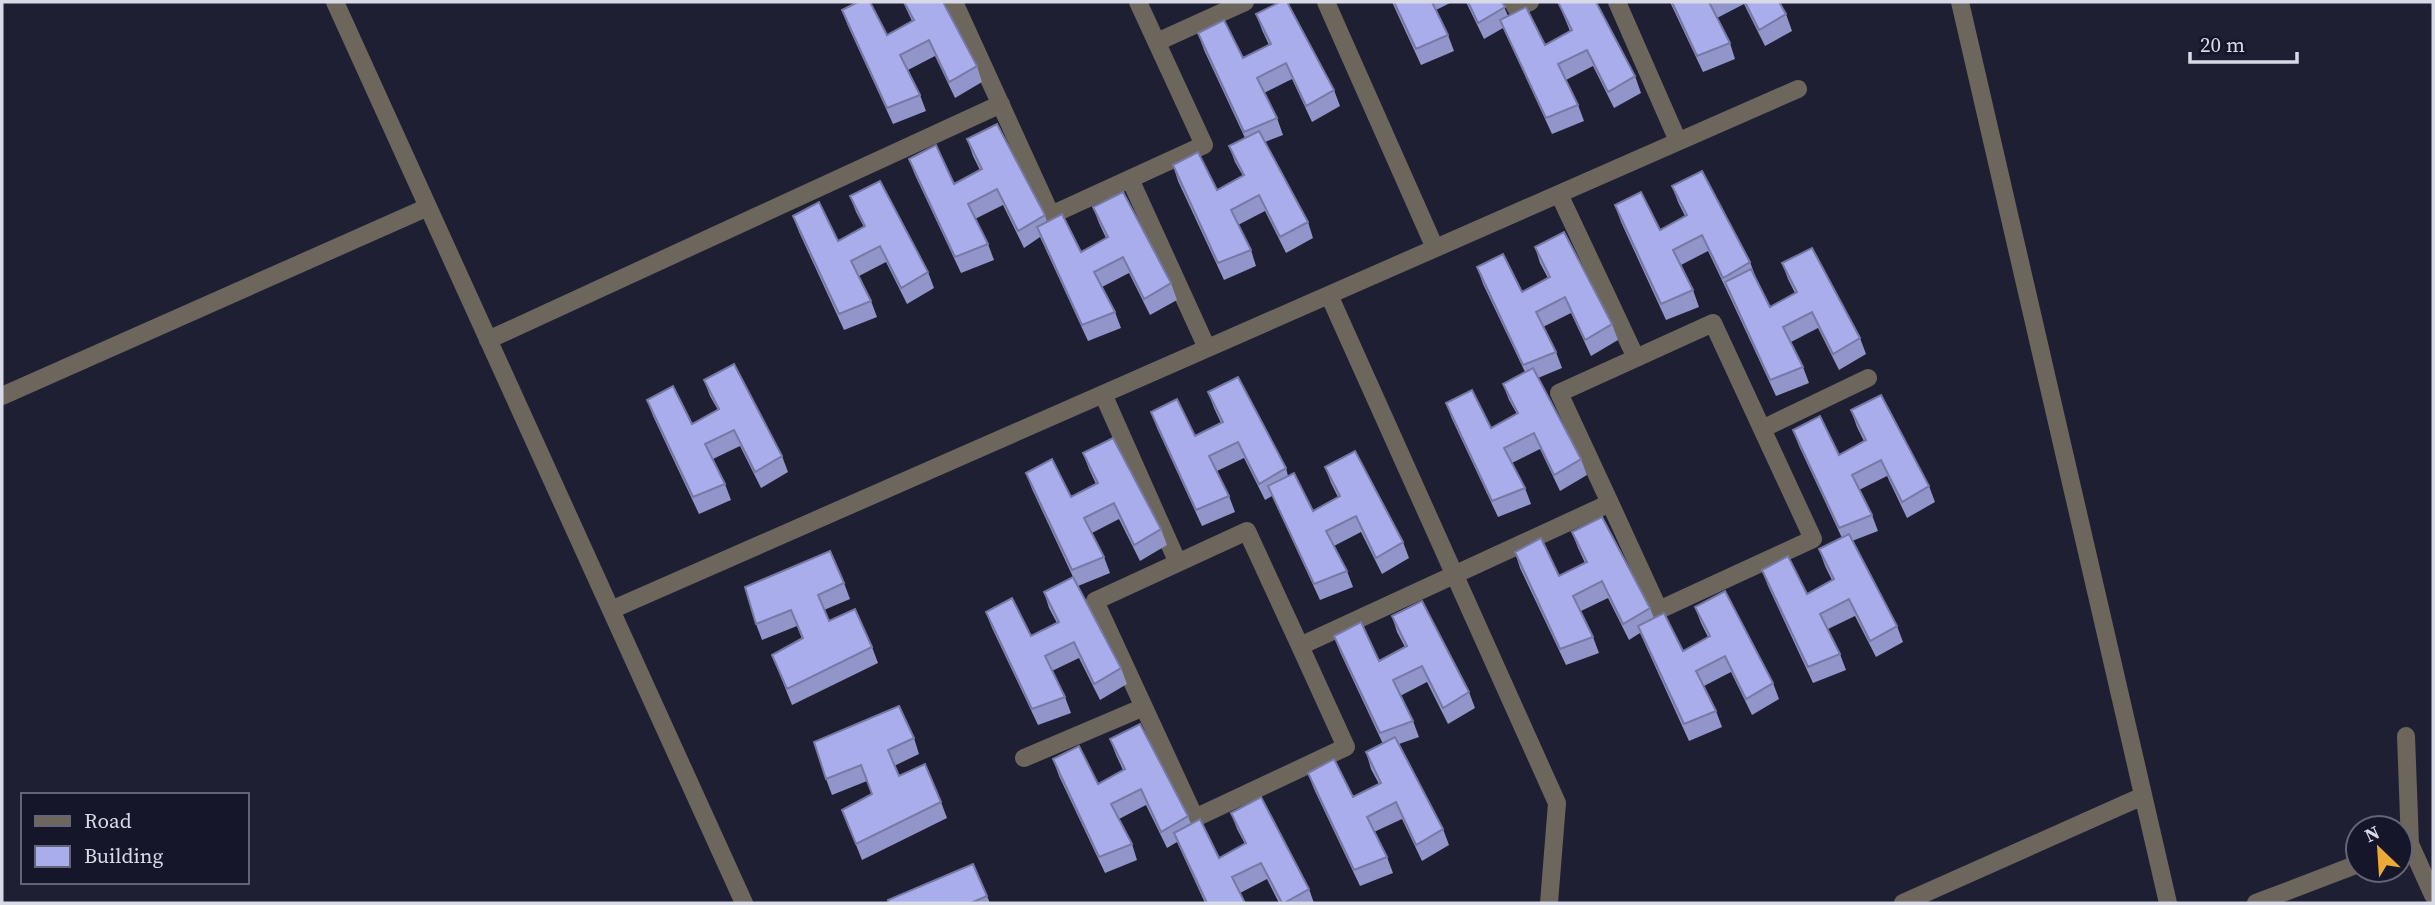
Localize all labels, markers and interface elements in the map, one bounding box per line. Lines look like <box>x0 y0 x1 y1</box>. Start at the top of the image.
scale bar <box>2190 21 2297 65</box>
text: 20 m <box>2200 30 2245 59</box>
legend <box>21 793 248 884</box>
text: Road <box>84 806 132 835</box>
north arrow <box>2344 814 2414 884</box>
text: N <box>2360 819 2384 848</box>
text: Building <box>84 841 163 870</box>

